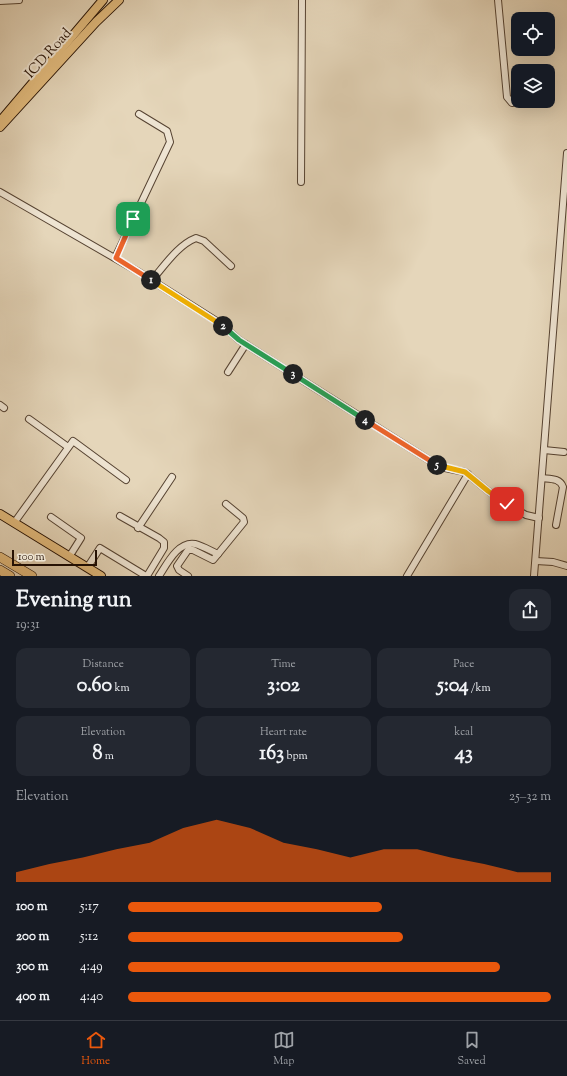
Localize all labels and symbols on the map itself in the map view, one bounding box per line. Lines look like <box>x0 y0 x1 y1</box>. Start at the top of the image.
street label: ICD Road <box>21 24 77 84</box>
pin <box>116 202 150 236</box>
pin: 1 <box>141 270 161 290</box>
pin: 2 <box>213 316 233 336</box>
pin: 3 <box>283 364 303 384</box>
pin: 4 <box>355 410 375 430</box>
pin: 5 <box>427 455 447 475</box>
pin <box>490 487 524 521</box>
scale bar <box>12 548 97 567</box>

